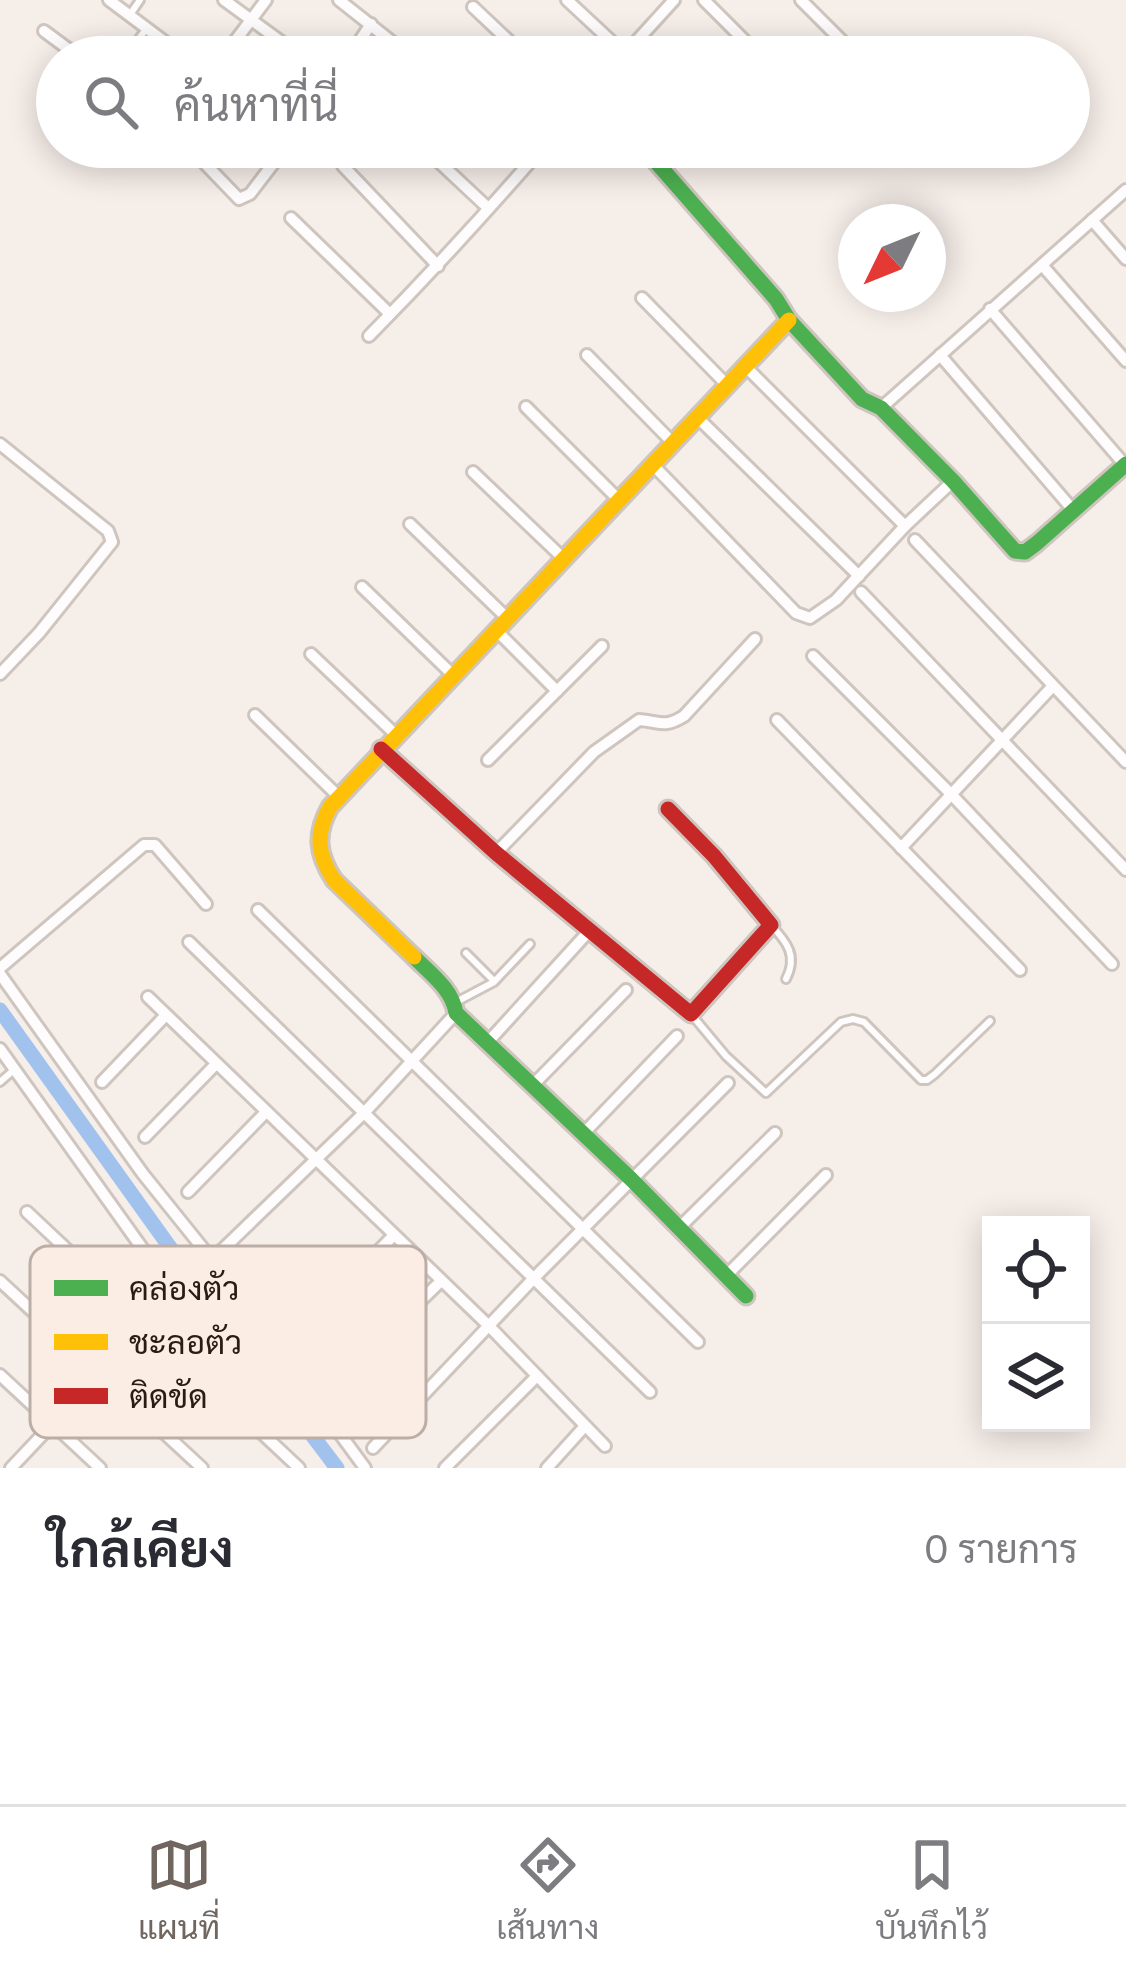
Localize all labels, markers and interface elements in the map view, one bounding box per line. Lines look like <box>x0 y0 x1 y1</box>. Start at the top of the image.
search box <box>36 36 1090 168</box>
icon: search <box>78 69 144 135</box>
text: ค้นหาที่นี่ <box>174 77 338 131</box>
north arrow <box>838 204 946 312</box>
map controls <box>982 1216 1090 1432</box>
button: locate <box>982 1216 1090 1324</box>
legend <box>30 1246 426 1438</box>
text: คล่องตัว <box>129 1267 239 1307</box>
text: ชะลอตัว <box>129 1321 242 1361</box>
button: layers <box>982 1324 1090 1432</box>
text: ติดขัด <box>129 1375 208 1415</box>
text: ใกล้เคียง <box>48 1517 234 1578</box>
text: 0 รายการ <box>925 1525 1078 1571</box>
tab: แผนที่ <box>138 1832 220 1947</box>
tab: เส้นทาง <box>496 1832 599 1947</box>
tab: บันทึกไว้ <box>875 1832 988 1947</box>

